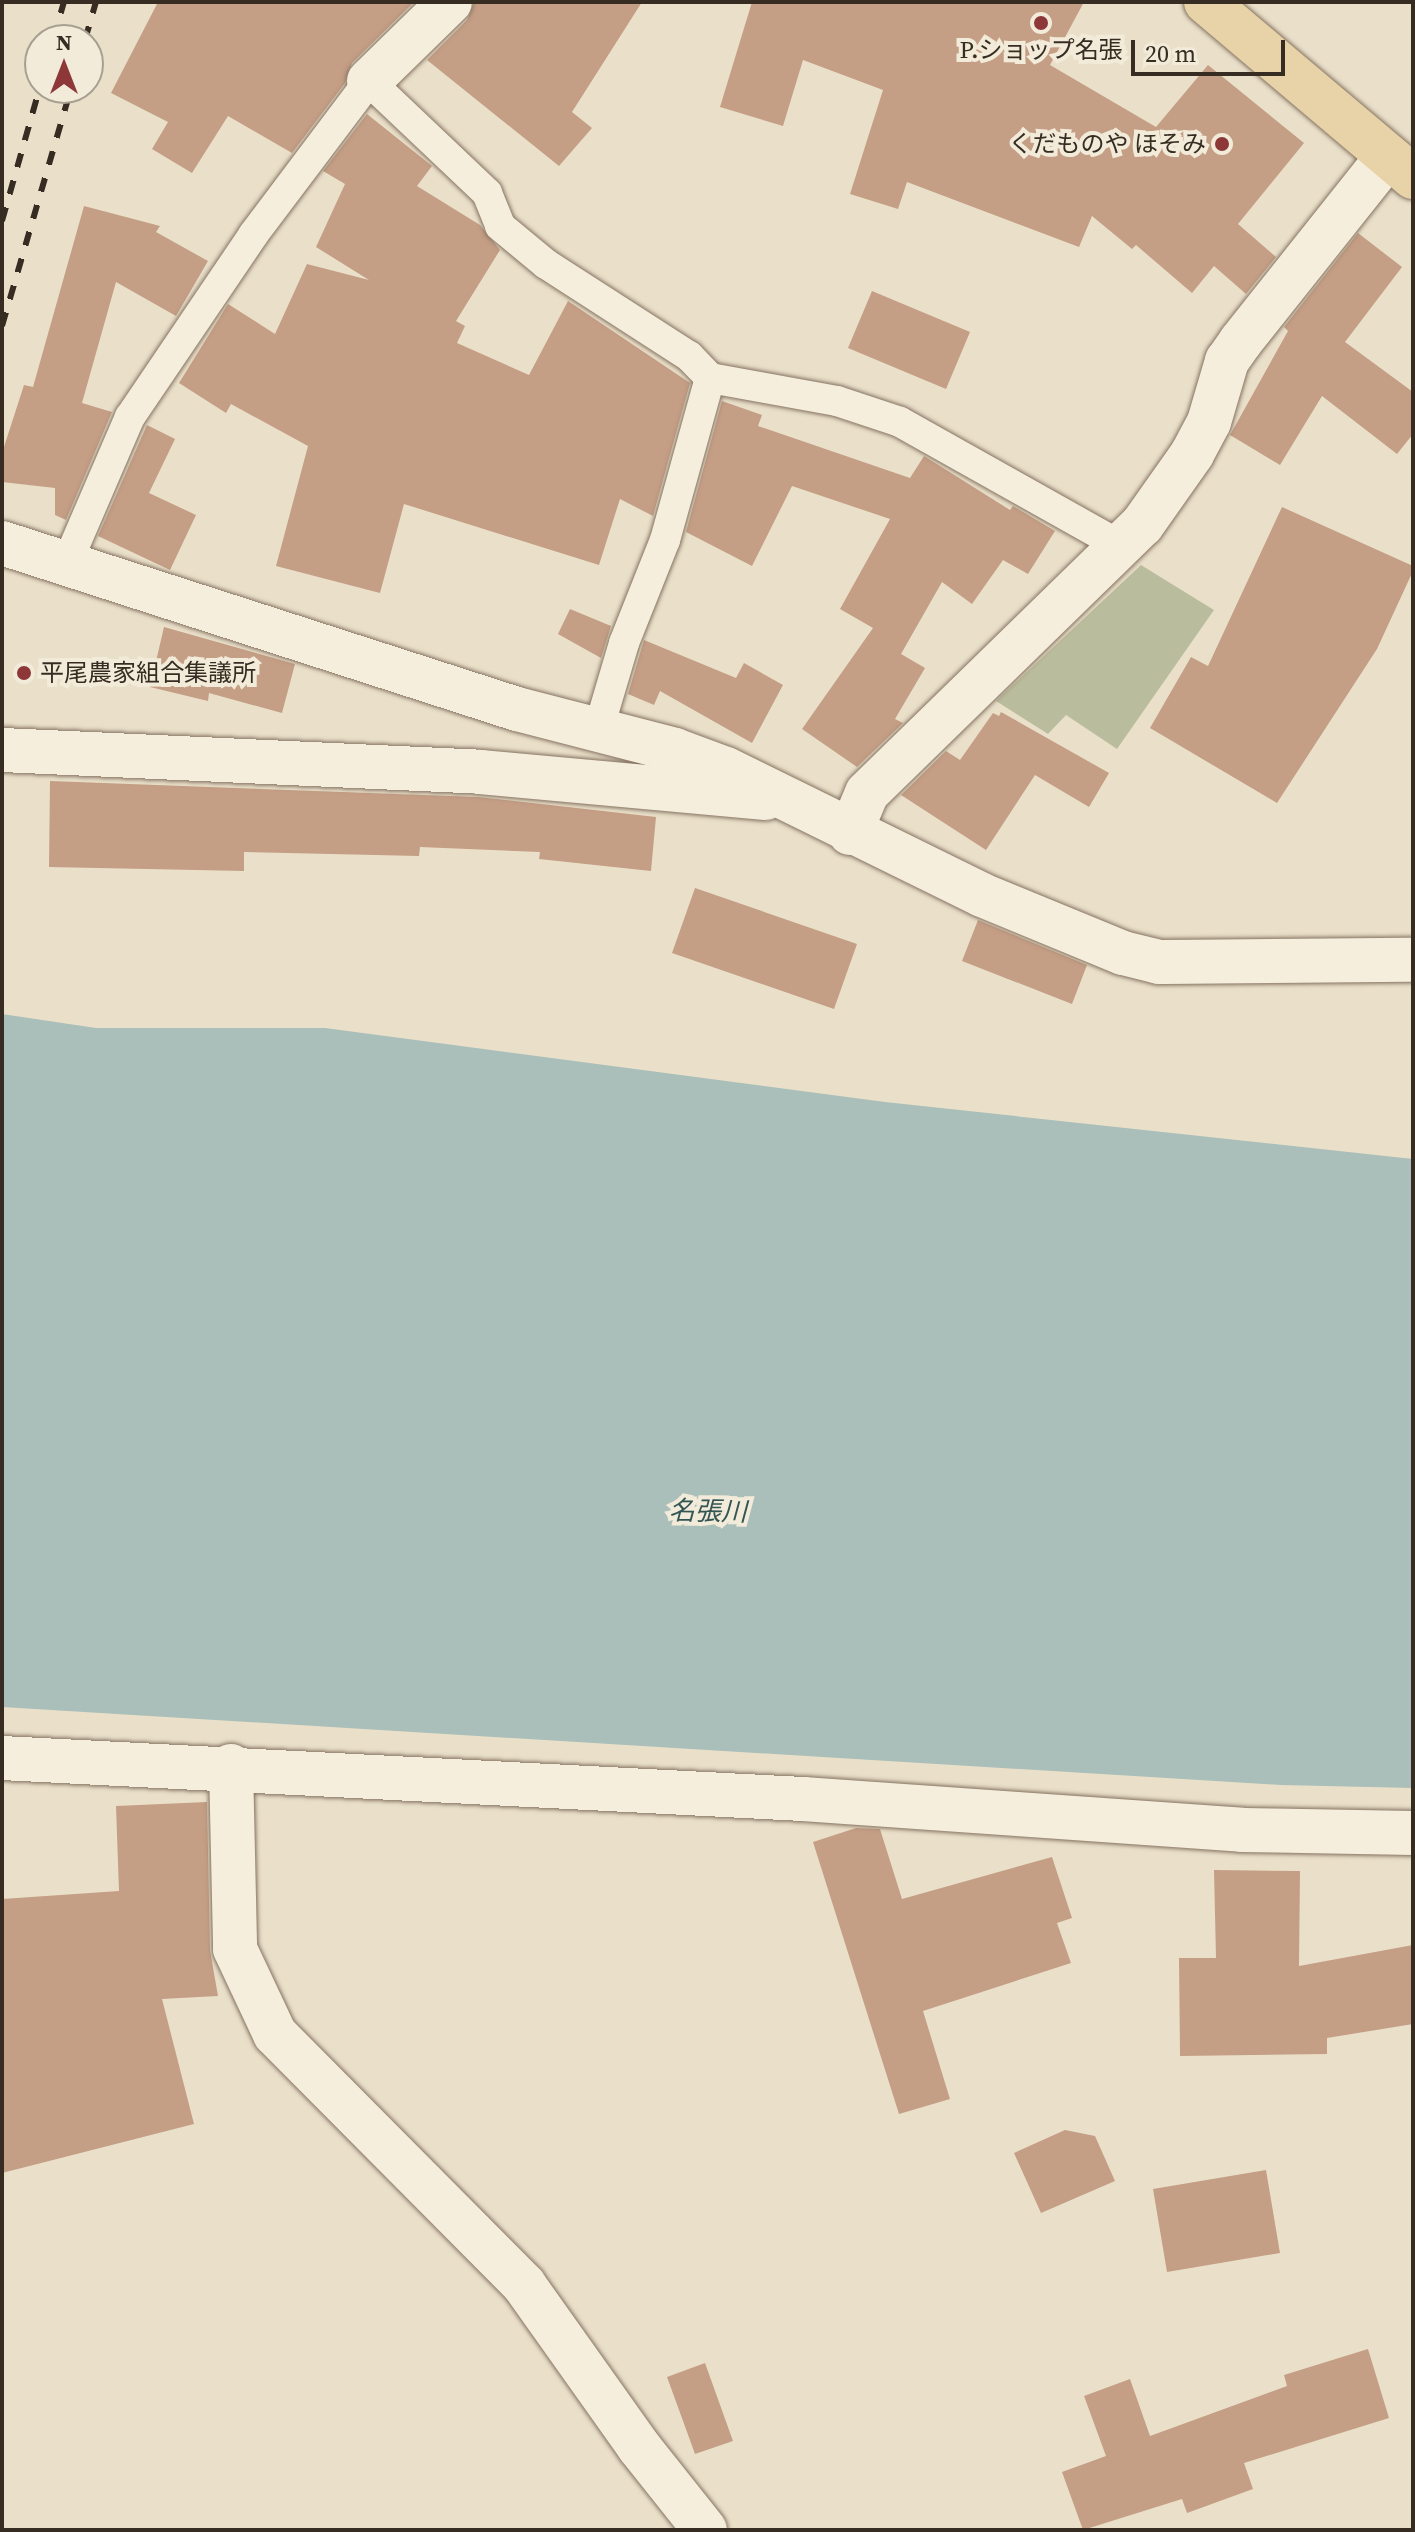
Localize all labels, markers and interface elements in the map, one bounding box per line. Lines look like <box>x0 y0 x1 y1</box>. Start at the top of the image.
marker: P.ショップ名張 <box>1032 14 1050 32</box>
north arrow <box>24 24 104 104</box>
scale bar <box>1135 24 1289 74</box>
text: N <box>56 27 72 57</box>
place label: P.ショップ名張 <box>960 36 1122 64</box>
text: 20 m <box>1145 37 1196 70</box>
place label: くだものや ほそみ <box>1008 130 1206 158</box>
marker: くだものや ほそみ <box>1213 135 1231 153</box>
place label: 平尾農家組合集議所 <box>40 659 256 687</box>
marker: 平尾農家組合集議所 <box>15 664 33 682</box>
water label: 名張川 <box>669 1496 747 1528</box>

